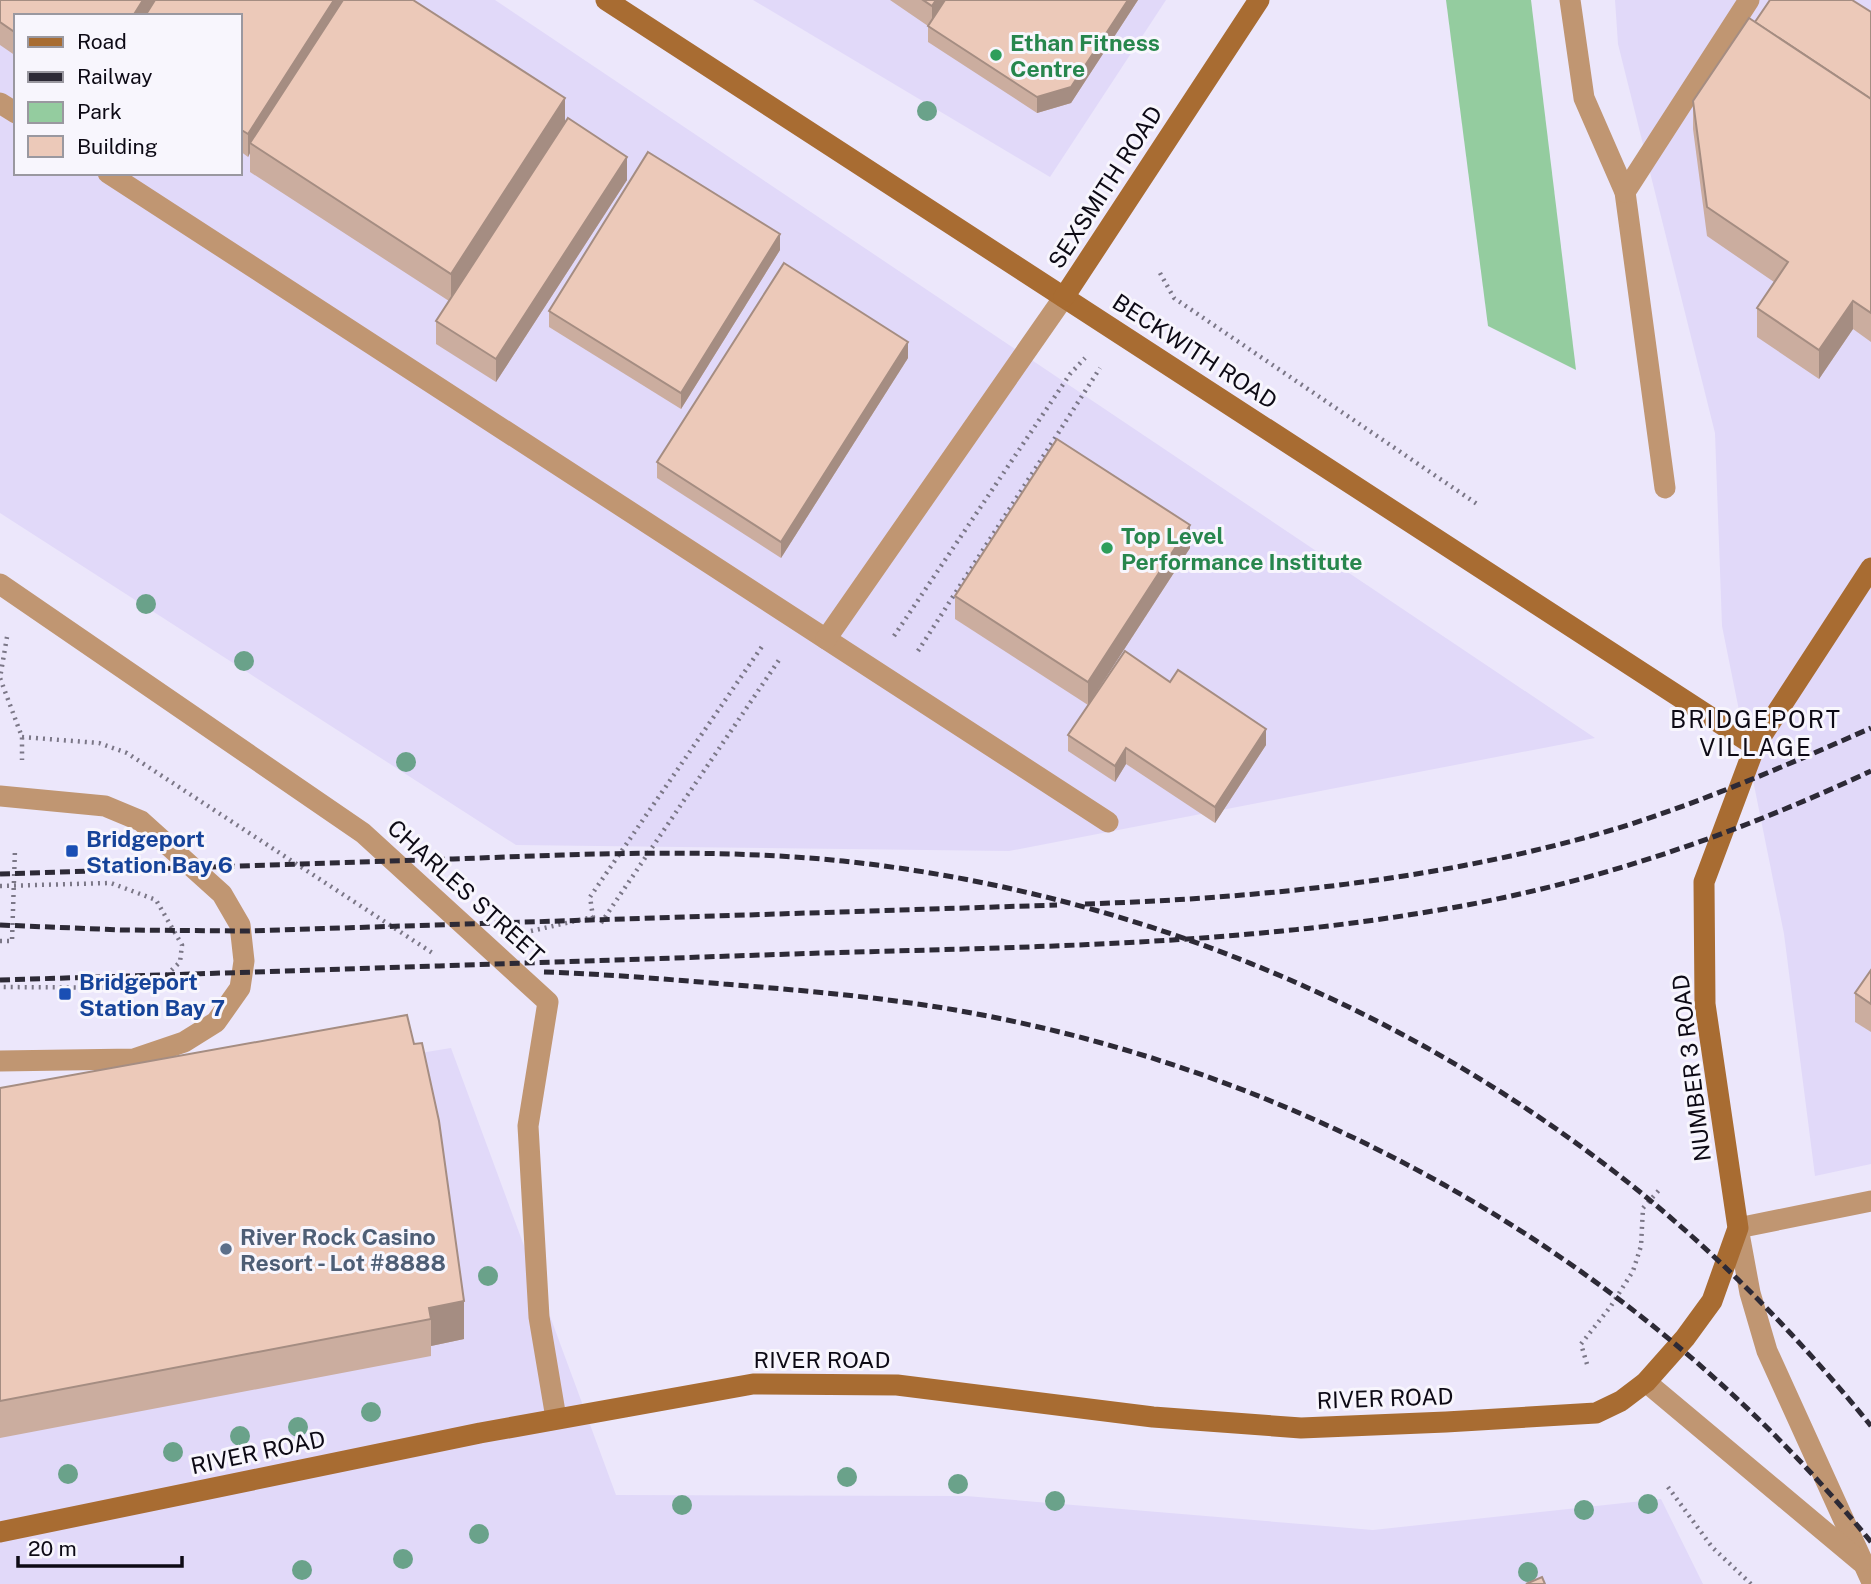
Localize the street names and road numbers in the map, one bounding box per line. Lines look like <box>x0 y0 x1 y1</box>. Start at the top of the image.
street label: SEXSMITH ROAD <box>1042 101 1168 273</box>
street label: BECKWITH ROAD <box>1108 288 1282 414</box>
street label: CHARLES STREET <box>382 814 550 968</box>
street label: NUMBER 3 ROAD <box>1666 973 1716 1163</box>
street label: RIVER ROAD <box>754 1346 890 1373</box>
street label: RIVER ROAD <box>1316 1382 1454 1414</box>
street label: RIVER ROAD <box>188 1425 328 1479</box>

